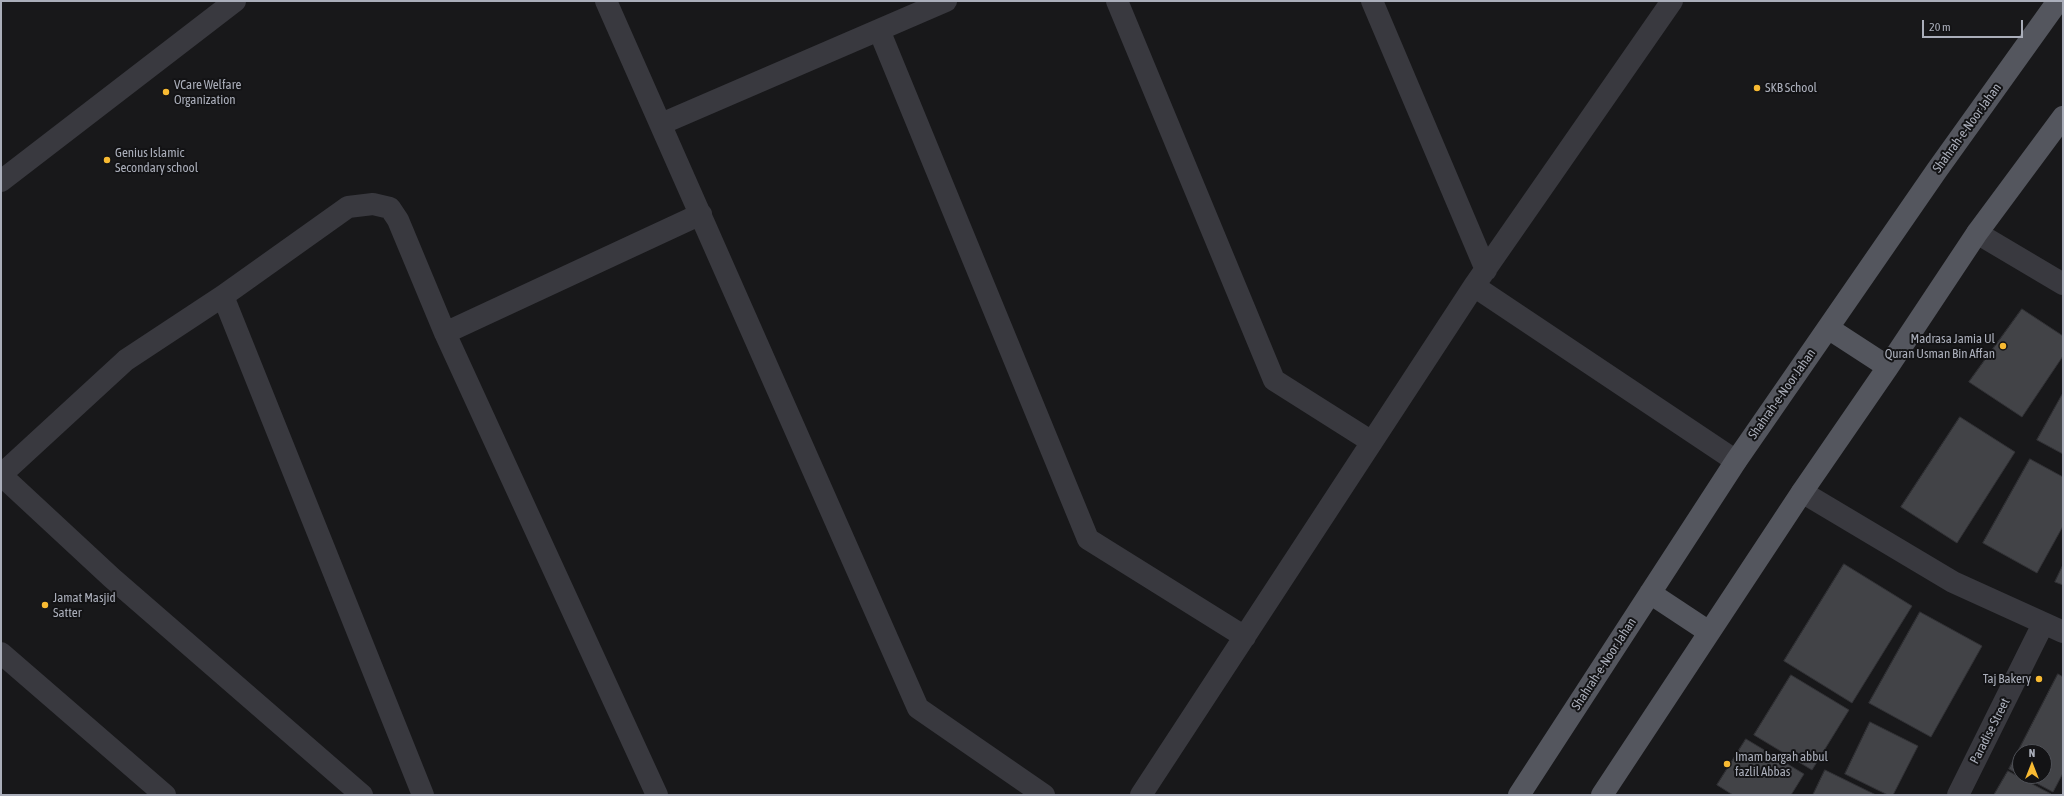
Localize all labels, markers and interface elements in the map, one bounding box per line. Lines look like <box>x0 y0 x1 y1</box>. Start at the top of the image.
scale bar <box>1924 12 2025 38</box>
text: 20 m <box>1929 20 1951 34</box>
place label: VCare Welfare Organization <box>174 77 241 108</box>
place label: SKB School <box>1765 80 1817 96</box>
street label: Shahrah-e-Noor Jahan <box>1929 80 2005 176</box>
marker: SKB School <box>1752 83 1762 93</box>
marker: VCare Welfare Organization <box>161 87 171 97</box>
place label: Genius Islamic Secondary school <box>115 145 198 176</box>
marker: Genius Islamic Secondary school <box>102 155 112 165</box>
place label: Madrasa Jamia Ul Quran Usman Bin Affan <box>1885 331 1995 362</box>
marker: Madrasa Jamia Ul Quran Usman Bin Affan <box>1998 341 2008 351</box>
street label: Shahrah-e-Noor Jahan <box>1745 346 1819 442</box>
place label: Jamat Masjid Satter <box>53 590 116 621</box>
marker: Jamat Masjid Satter <box>40 600 50 610</box>
street label: Shahrah-e-Noor Jahan <box>1568 615 1640 713</box>
place label: Taj Bakery <box>1983 671 2031 687</box>
marker: Taj Bakery <box>2034 674 2044 684</box>
street label: Paradise Street <box>1967 696 2013 766</box>
north arrow <box>2012 744 2052 784</box>
text: N <box>2029 747 2035 759</box>
place label: Imam bargah abbul fazlil Abbas <box>1735 749 1828 780</box>
marker: Imam bargah abbul fazlil Abbas <box>1722 759 1732 769</box>

